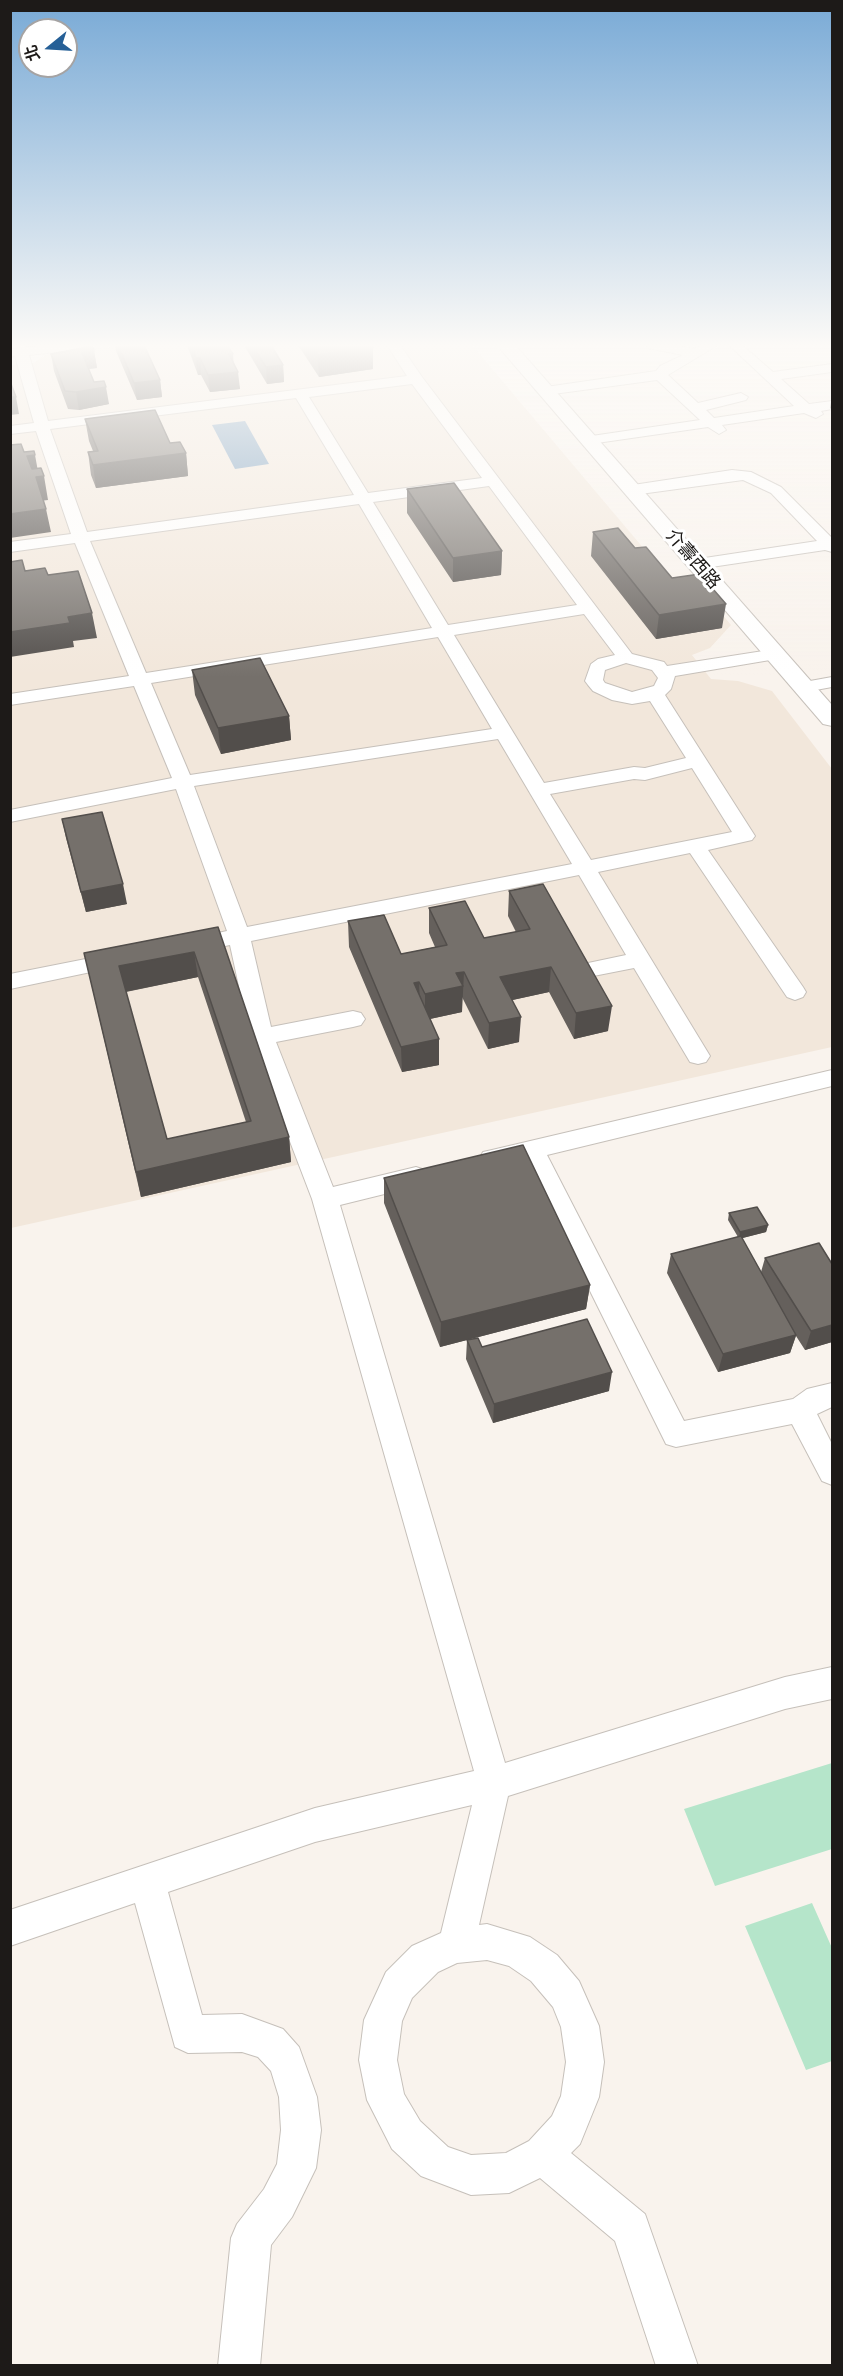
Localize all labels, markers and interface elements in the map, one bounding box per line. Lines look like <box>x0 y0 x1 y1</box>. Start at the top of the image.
north arrow <box>18 18 78 78</box>
text: 北 <box>23 43 43 63</box>
street label: 介壽西路 <box>661 525 725 593</box>

